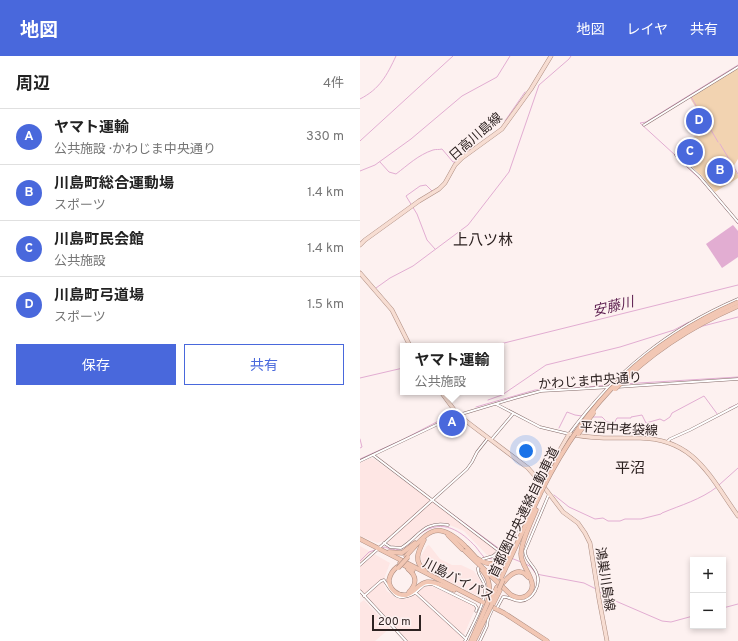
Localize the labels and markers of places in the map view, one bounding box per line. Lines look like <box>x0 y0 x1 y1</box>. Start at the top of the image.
pin: D <box>686 106 712 136</box>
pin: C <box>677 137 703 167</box>
pin: B <box>707 156 733 186</box>
pin: A <box>439 408 465 438</box>

